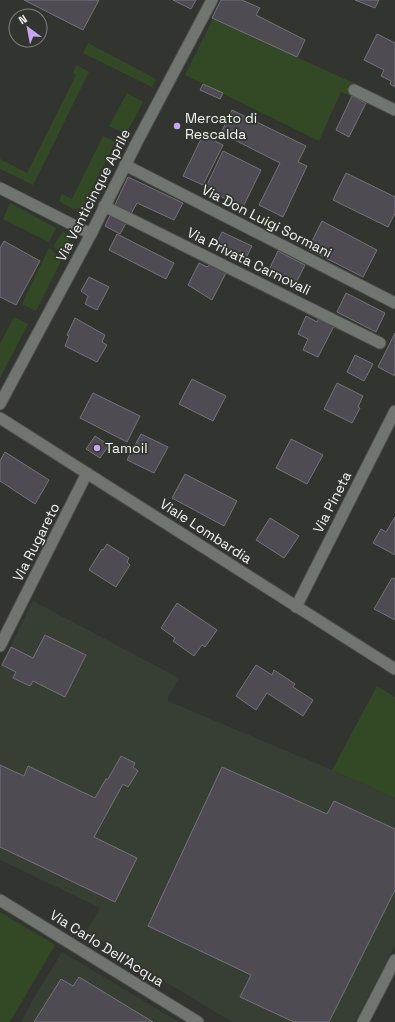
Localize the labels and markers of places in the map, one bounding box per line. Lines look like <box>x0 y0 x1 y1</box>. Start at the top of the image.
place label: Mercato di Rescalda <box>185 109 257 143</box>
marker: Mercato di Rescalda <box>172 121 182 131</box>
place label: Tamoil <box>105 439 148 457</box>
marker: Tamoil <box>92 443 102 453</box>

